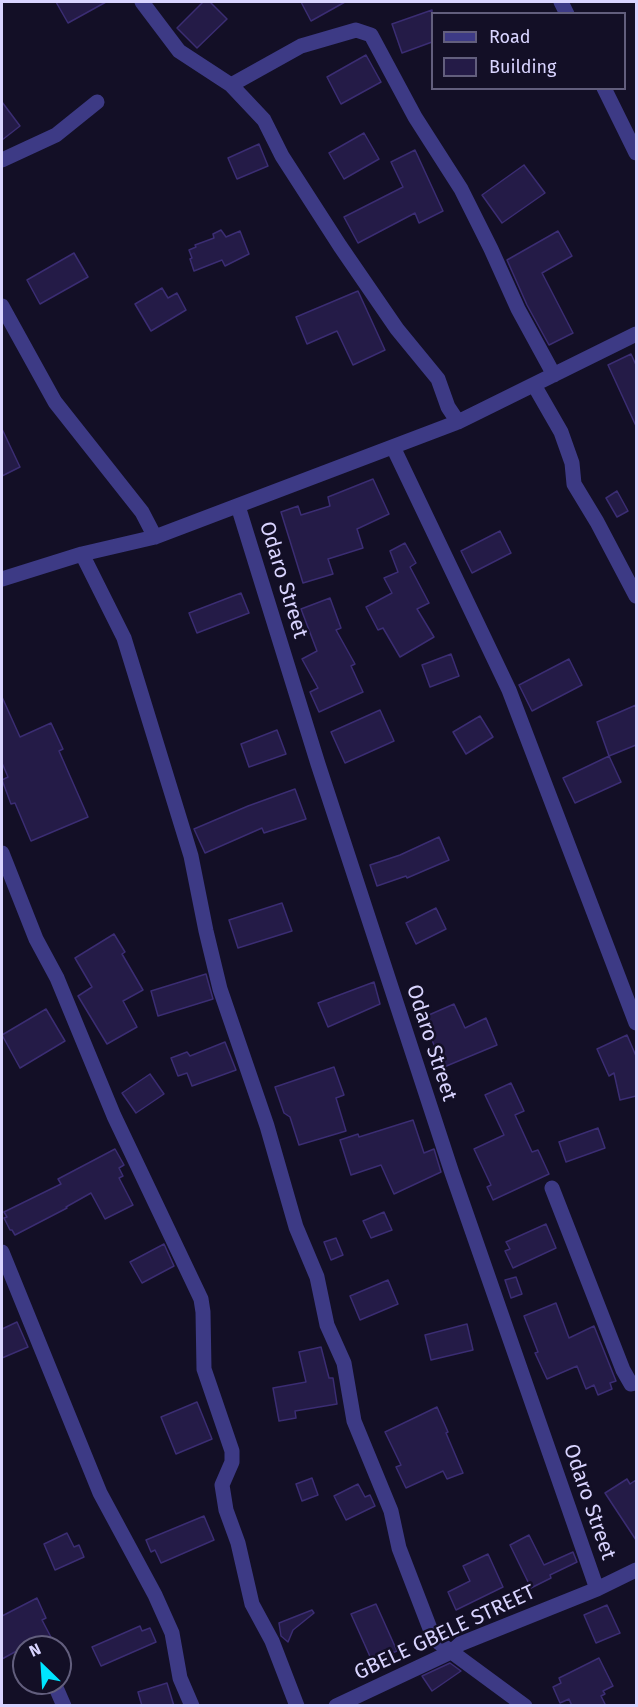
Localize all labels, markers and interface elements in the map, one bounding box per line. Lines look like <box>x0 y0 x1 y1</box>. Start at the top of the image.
legend <box>431 12 626 90</box>
text: Road <box>489 26 531 48</box>
text: Building <box>489 56 556 78</box>
street label: Odaro Street <box>253 519 313 641</box>
street label: Odaro Street <box>400 982 462 1104</box>
street label: Odaro Street <box>557 1441 621 1563</box>
street label: GBELE GBELE STREET <box>350 1580 540 1686</box>
north arrow <box>12 1635 72 1695</box>
text: N <box>26 1639 44 1661</box>

